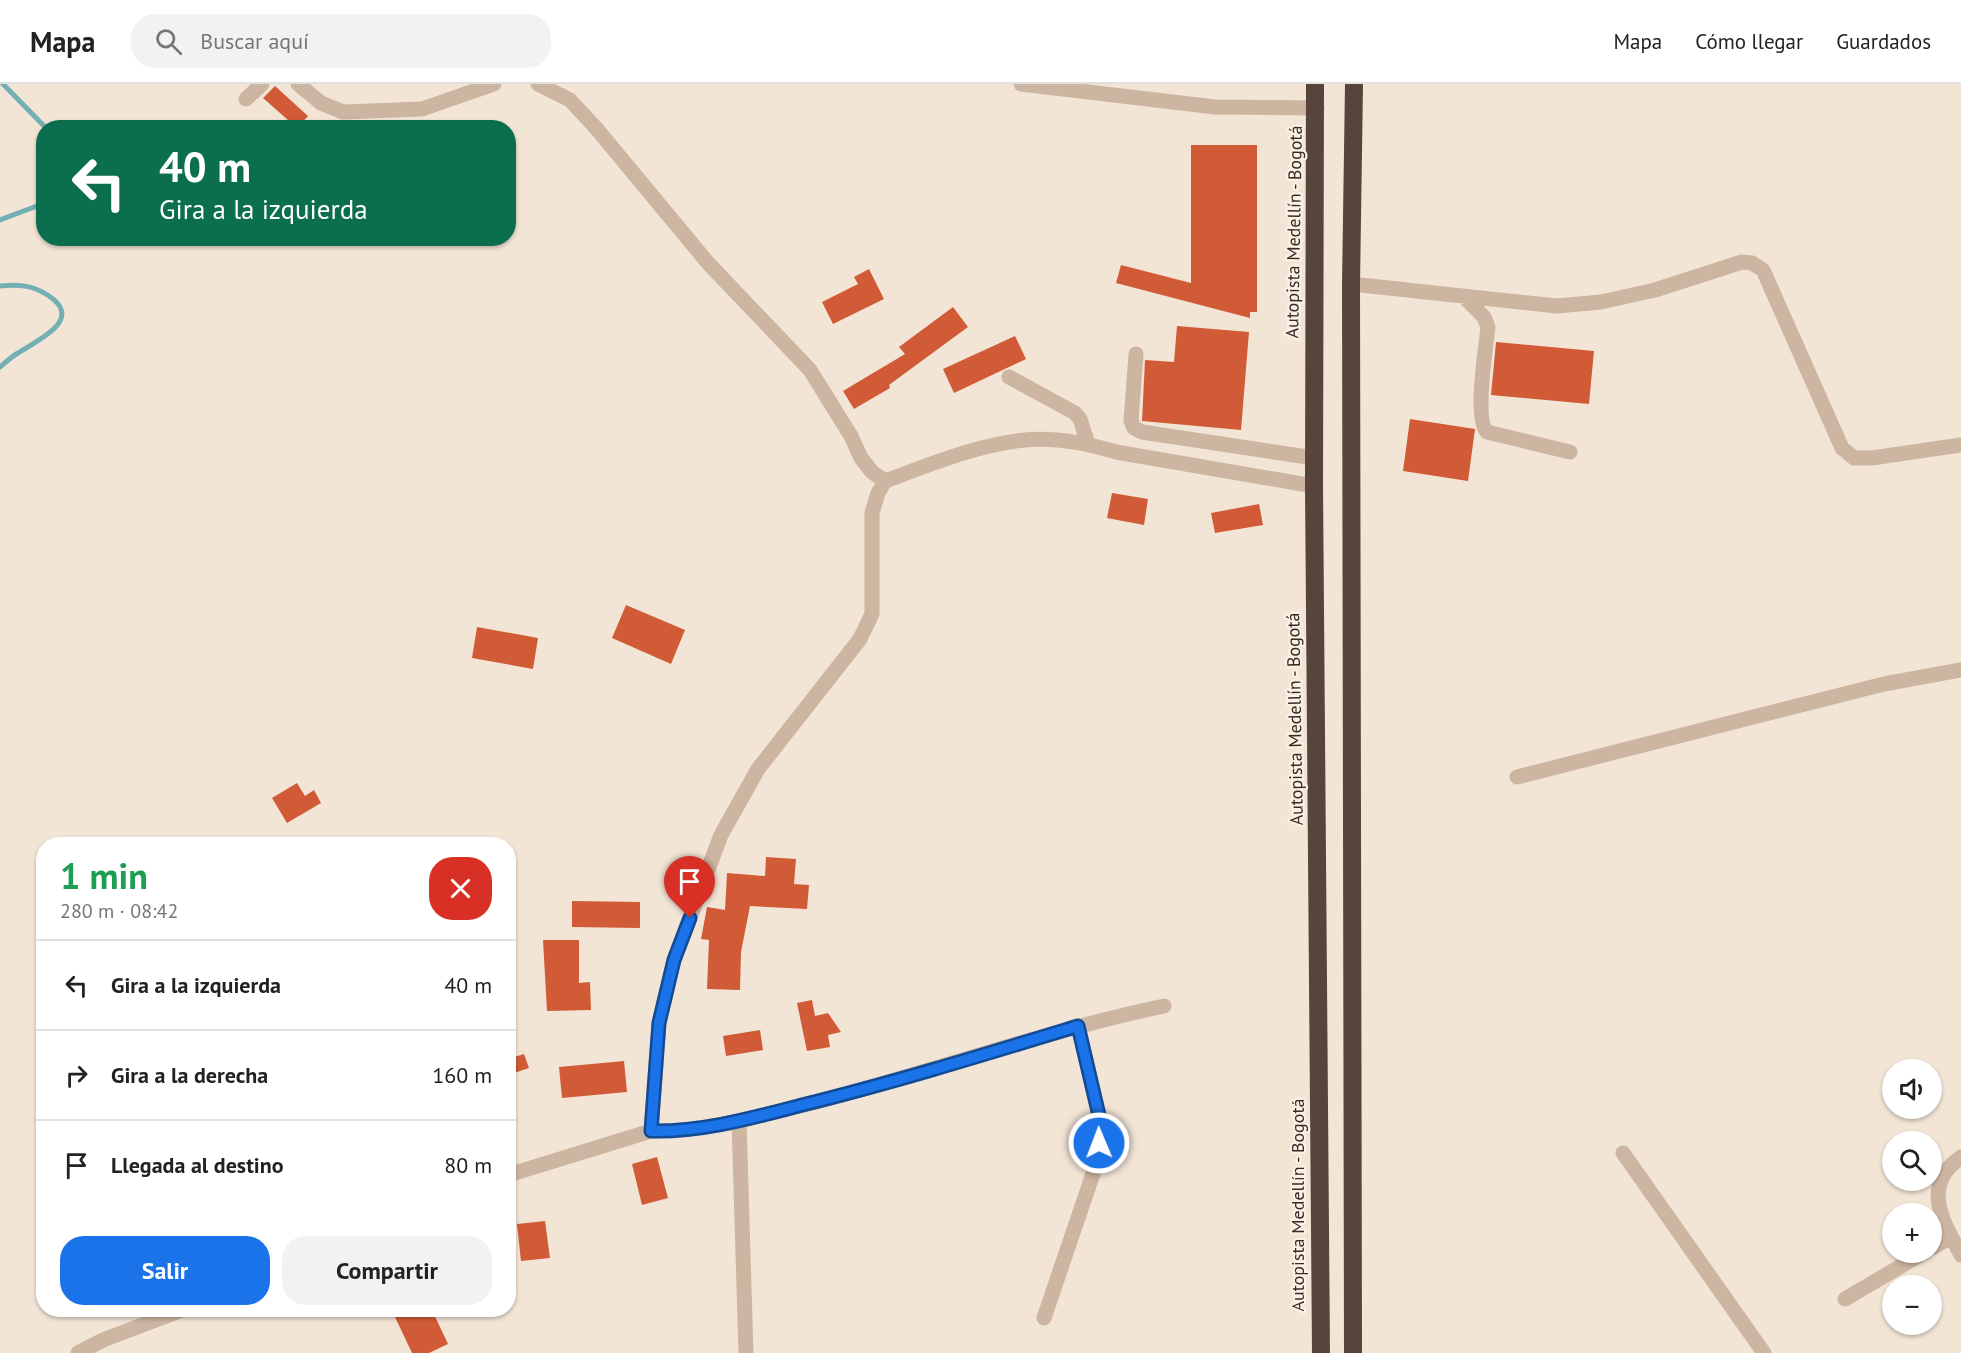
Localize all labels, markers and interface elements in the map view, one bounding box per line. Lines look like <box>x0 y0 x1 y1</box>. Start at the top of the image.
search box <box>131 14 551 68</box>
text: Mapa <box>30 23 95 60</box>
icon: search <box>152 25 185 58</box>
text: Buscar aquí <box>200 27 309 55</box>
text: Mapa <box>1613 28 1662 55</box>
text: Cómo llegar <box>1695 28 1803 55</box>
text: Guardados <box>1836 28 1931 55</box>
street label: Autopista Medellín - Bogotá <box>1280 125 1307 339</box>
text: 40 m <box>159 139 251 194</box>
icon: left <box>60 144 138 222</box>
text: Gira a la izquierda <box>159 192 368 226</box>
street label: Autopista Medellín - Bogotá <box>1281 612 1308 826</box>
text: 1 min <box>60 852 148 899</box>
pin <box>664 856 715 918</box>
button: close <box>429 857 492 920</box>
icon: arrive <box>673 865 706 898</box>
text: 280 m · 08:42 <box>60 898 178 924</box>
icon: left <box>60 969 93 1002</box>
text: Gira a la izquierda <box>111 971 281 999</box>
text: 40 m <box>444 971 492 999</box>
icon: right <box>60 1059 93 1092</box>
map controls <box>1882 1059 1942 1335</box>
button: sound <box>1882 1059 1942 1119</box>
text: Gira a la derecha <box>111 1061 268 1089</box>
text: 160 m <box>432 1061 492 1089</box>
street label: Autopista Medellín - Bogotá <box>1286 1099 1309 1311</box>
position arrow <box>1067 1111 1131 1175</box>
button: search <box>1882 1131 1942 1191</box>
icon: arrive <box>60 1149 93 1182</box>
text: Llegada al destino <box>111 1151 284 1179</box>
text: 80 m <box>444 1151 492 1179</box>
button: + <box>1882 1203 1942 1263</box>
button: Salir <box>60 1236 270 1305</box>
button: Compartir <box>282 1236 492 1305</box>
button: − <box>1882 1275 1942 1335</box>

